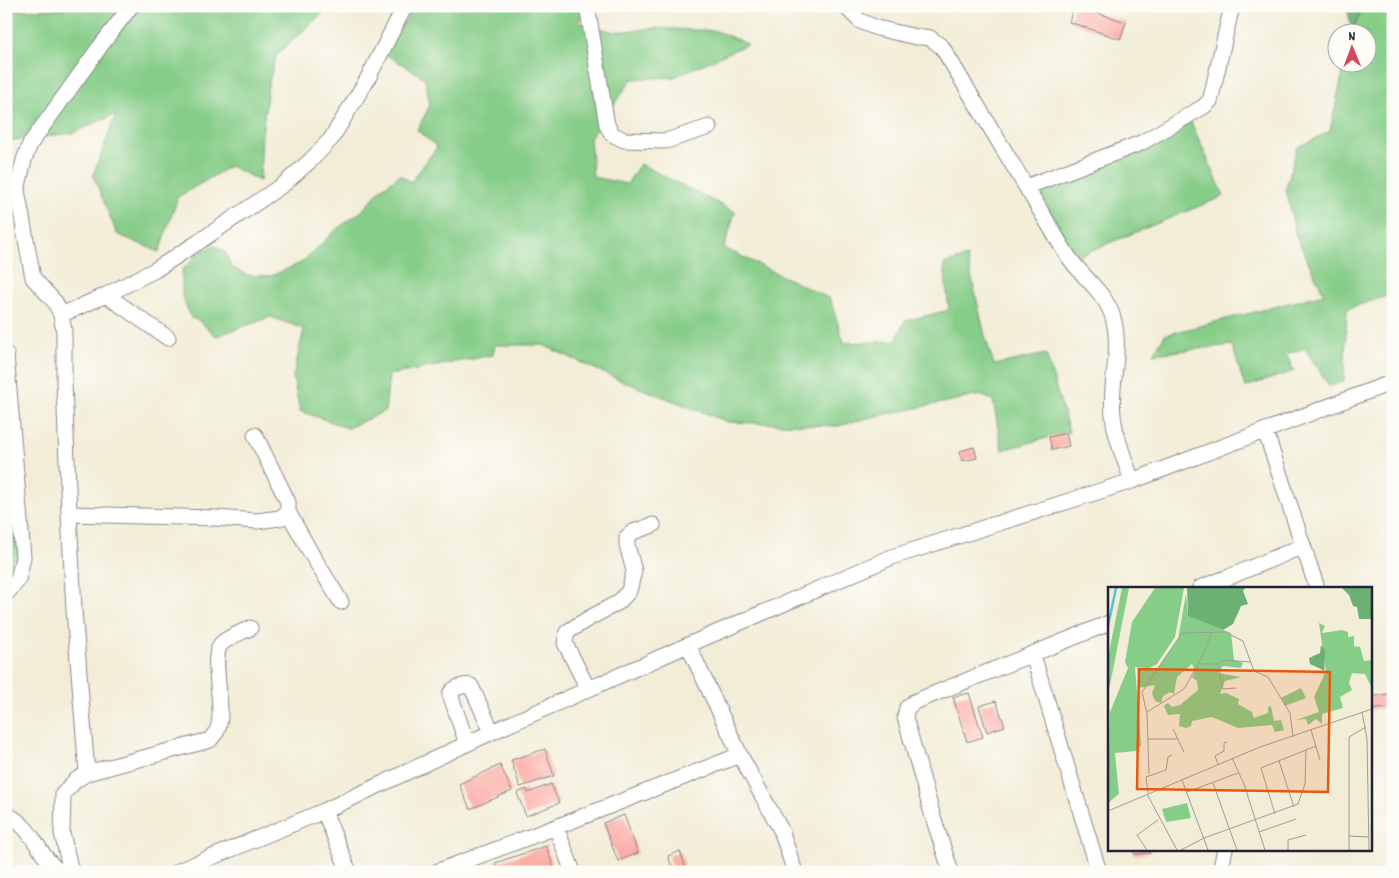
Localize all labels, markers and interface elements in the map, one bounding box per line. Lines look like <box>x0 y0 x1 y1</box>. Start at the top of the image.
north arrow <box>1326 22 1376 72</box>
text: N <box>1348 27 1356 47</box>
inset map <box>1108 587 1372 850</box>

